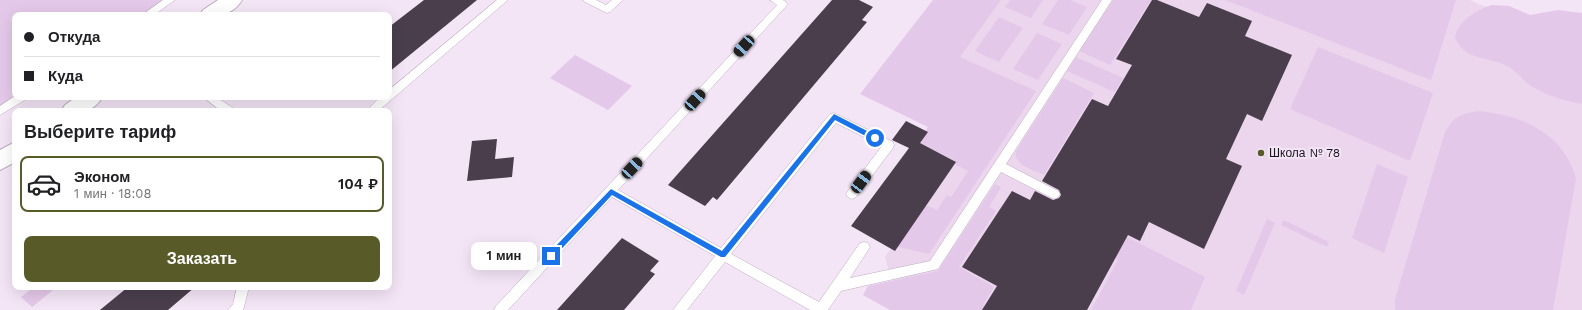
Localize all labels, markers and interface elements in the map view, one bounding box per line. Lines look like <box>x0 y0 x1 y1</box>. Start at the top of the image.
text: Откуда <box>48 28 100 46</box>
car <box>732 33 756 59</box>
text: Куда <box>48 67 83 85</box>
car <box>683 87 707 113</box>
text: Выберите тариф <box>24 121 176 142</box>
route start <box>866 129 884 147</box>
place label: Школа № 78 <box>1269 146 1340 160</box>
marker: Школа № 78 <box>1256 148 1266 158</box>
car <box>619 155 645 181</box>
icon: car <box>26 166 62 202</box>
text: Эконом <box>74 168 130 186</box>
car <box>849 169 873 195</box>
text: 104 ₽ <box>338 175 378 193</box>
text: 1 мин · 18:08 <box>74 186 151 201</box>
button: Заказать <box>24 236 380 282</box>
callout: 1 мин <box>471 242 537 270</box>
route end <box>542 247 560 265</box>
text: 1 мин <box>487 248 521 263</box>

